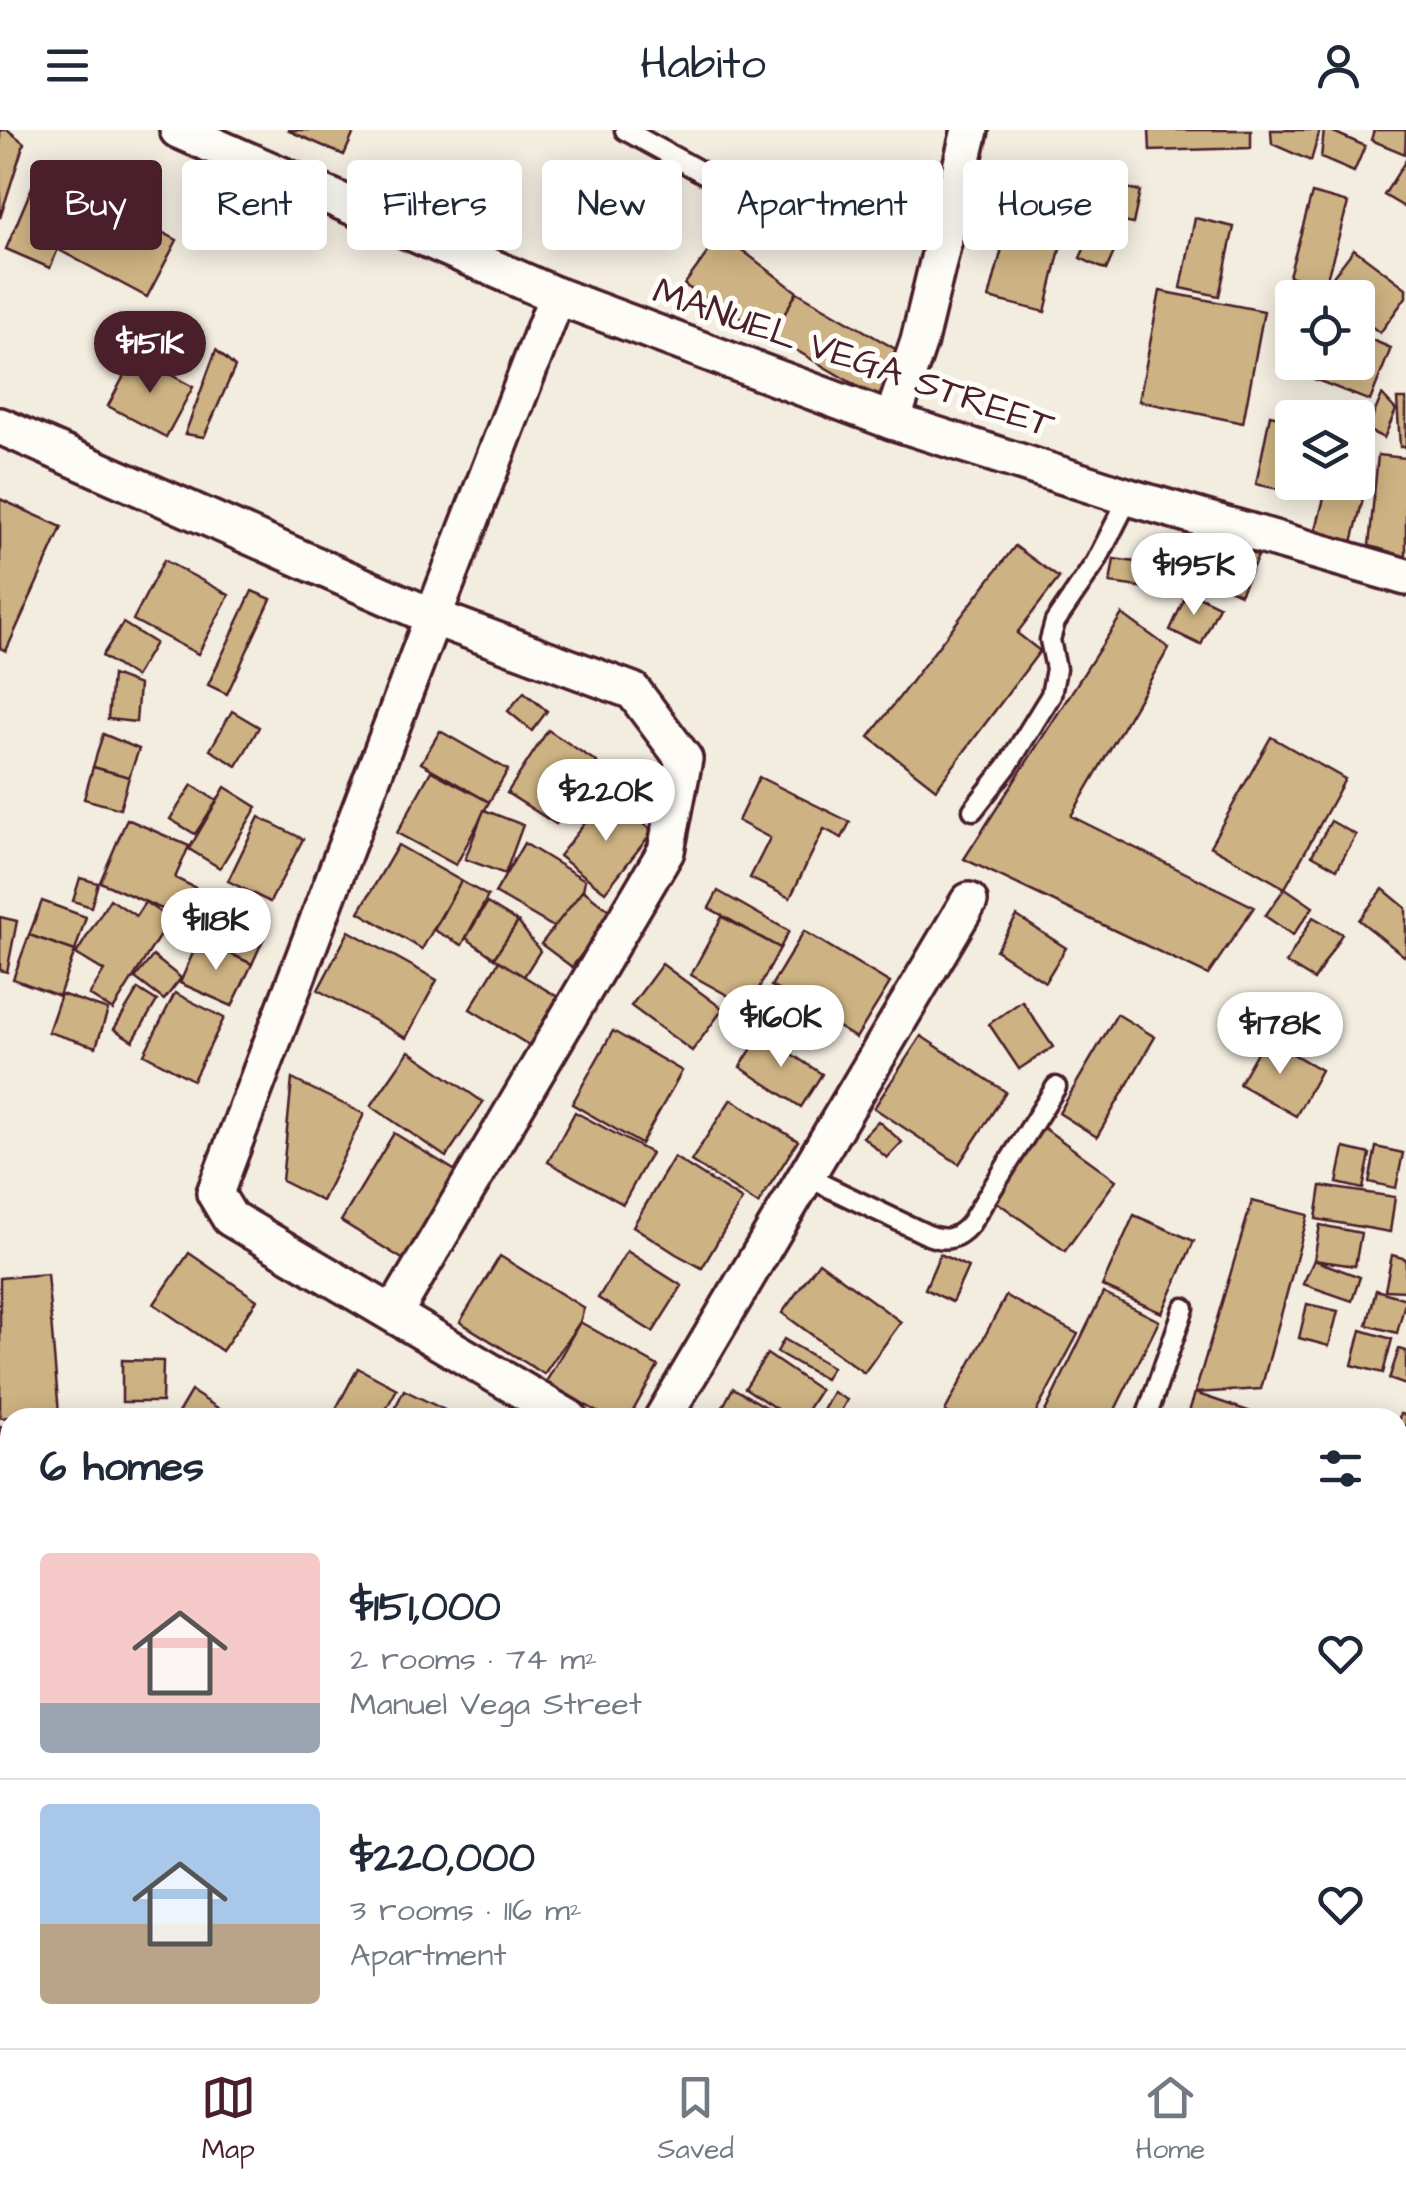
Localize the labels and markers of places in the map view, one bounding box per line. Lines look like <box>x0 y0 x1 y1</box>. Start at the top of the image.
pin: $151K <box>80 311 220 396</box>
pin: $195K <box>1124 533 1264 618</box>
pin: $220K <box>536 759 676 844</box>
pin: $118K <box>146 888 286 973</box>
pin: $160K <box>711 985 851 1070</box>
pin: $178K <box>1210 992 1350 1077</box>

